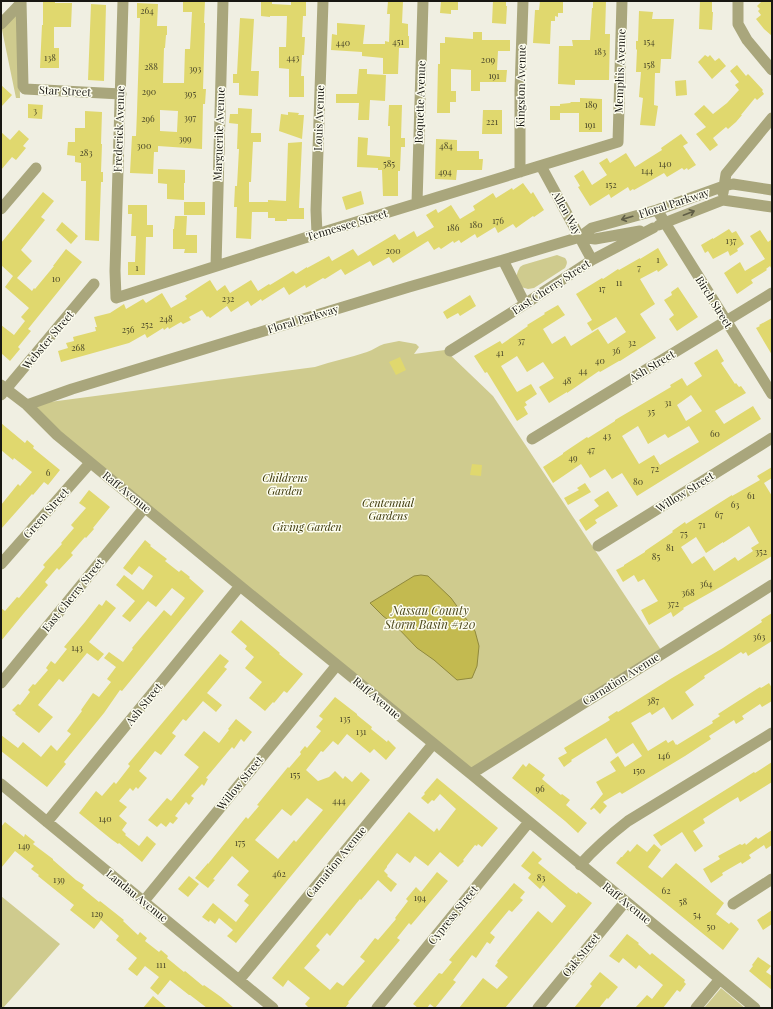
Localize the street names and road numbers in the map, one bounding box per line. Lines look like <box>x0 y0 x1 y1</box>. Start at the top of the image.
street label: Memphis Avenue <box>611 28 628 113</box>
street label: Kingston Avenue <box>512 44 529 127</box>
street label: Roquette Avenue <box>411 60 428 144</box>
street label: Star Street <box>39 82 92 99</box>
street label: Louis Avenue <box>310 84 327 151</box>
street label: Frederick Avenue <box>109 85 128 172</box>
street label: Marguerite Avenue <box>209 86 228 181</box>
street label: Floral Parkway <box>637 184 712 221</box>
street label: Allen Way <box>549 187 586 238</box>
street label: Tennessee Street <box>305 205 389 244</box>
street label: East Cherry Street <box>509 256 593 318</box>
street label: Birch Street <box>692 273 736 331</box>
street label: Floral Parkway <box>266 300 341 336</box>
street label: Webster Street <box>18 307 77 373</box>
street label: Ash Street <box>625 346 677 386</box>
street label: Raff Avenue <box>100 467 155 516</box>
street label: Willow Street <box>652 468 717 516</box>
street label: Green Street <box>19 484 72 541</box>
street label: East Cherry Street <box>38 555 107 635</box>
street label: Carnation Avenue <box>579 649 663 708</box>
street label: Raff Avenue <box>350 673 405 722</box>
street label: Ash Street <box>121 679 165 729</box>
street label: Willow Street <box>213 752 266 814</box>
street label: Carnation Avenue <box>302 822 370 901</box>
street label: Landau Avenue <box>103 866 172 925</box>
street label: Raff Avenue <box>600 878 655 927</box>
street label: Cypress Street <box>424 882 481 947</box>
street label: Oak Street <box>558 930 603 980</box>

